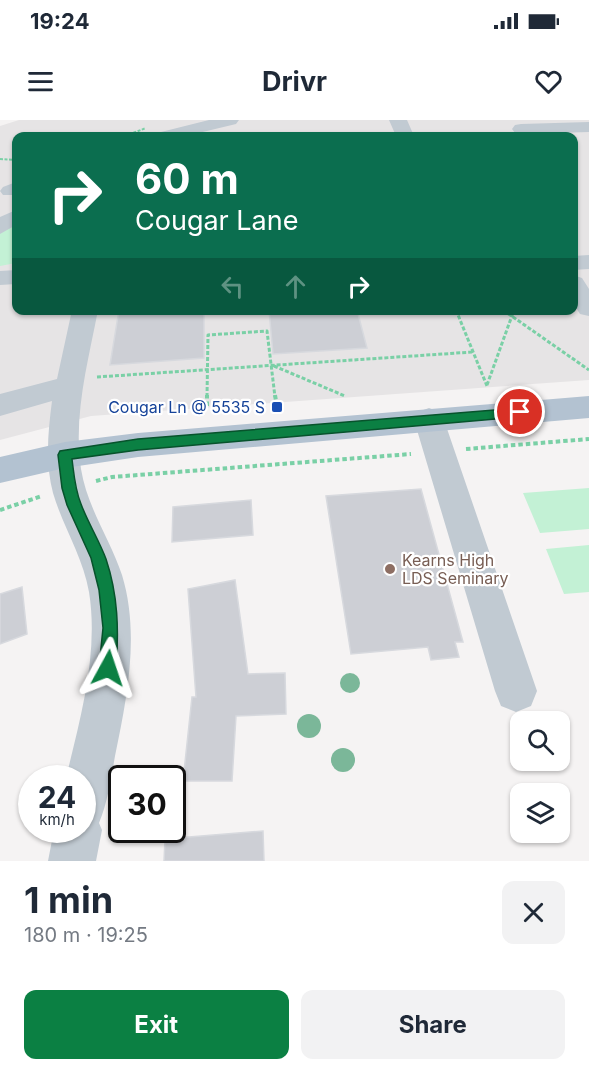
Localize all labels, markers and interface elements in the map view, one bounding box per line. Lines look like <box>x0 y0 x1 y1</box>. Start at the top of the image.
text: 19:24 <box>30 8 90 34</box>
icon: menu <box>24 65 57 98</box>
text: Drivr <box>262 65 327 98</box>
icon: heart <box>532 65 565 98</box>
text: 60 m <box>135 153 239 204</box>
icon: right <box>36 156 114 234</box>
text: Cougar Lane <box>135 204 298 237</box>
icon: left <box>216 270 249 303</box>
icon: ahead <box>279 270 312 303</box>
icon: right <box>342 270 375 303</box>
pin <box>494 386 545 437</box>
icon: arrive <box>503 395 536 428</box>
place label: Cougar Ln @ 5535 S <box>108 397 265 417</box>
marker: Cougar Ln @ 5535 S <box>270 400 284 414</box>
place label: Kearns High LDS Seminary <box>402 550 509 588</box>
marker: Kearns High LDS Seminary <box>383 562 397 576</box>
position arrow <box>76 636 140 700</box>
map controls <box>510 711 570 843</box>
button: search <box>510 711 570 771</box>
speed limit sign: 30 <box>108 765 186 843</box>
text: 24 <box>38 779 76 815</box>
button: layers <box>510 783 570 843</box>
text: km/h <box>39 810 75 829</box>
text: 1 min <box>24 878 113 922</box>
button: close <box>502 881 565 944</box>
text: 180 m · 19:25 <box>24 923 148 947</box>
button: Exit <box>24 990 289 1059</box>
button: Share <box>301 990 565 1059</box>

